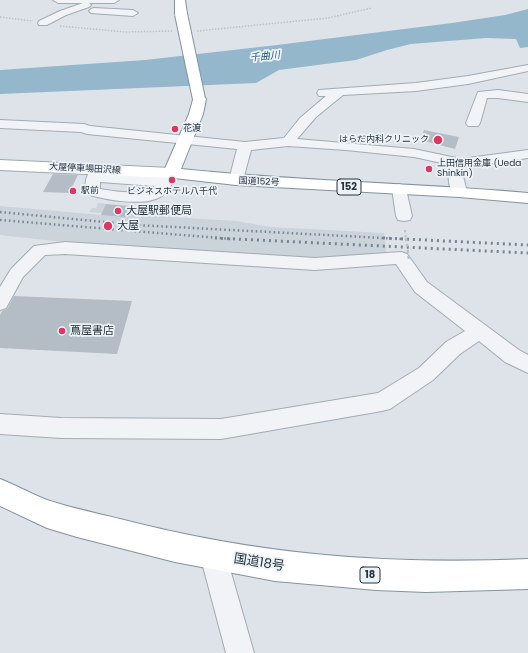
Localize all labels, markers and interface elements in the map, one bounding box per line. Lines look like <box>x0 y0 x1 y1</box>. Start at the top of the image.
water label: 千曲川 <box>249 49 281 65</box>
marker: 花渡 <box>170 124 180 134</box>
place label: 花渡 <box>183 124 201 134</box>
marker: はらだ内科クリニック <box>432 134 444 146</box>
place label: はらだ内科クリニック <box>339 135 429 145</box>
place label: 上田信用金庫 (Ueda Shinkin) <box>437 159 521 180</box>
street label: 大屋停車場田沢線 <box>49 162 121 176</box>
marker: 上田信用金庫 (Ueda Shinkin) <box>424 164 434 174</box>
marker: ビジネスホテル八千代 <box>167 175 177 185</box>
street label: 国道152号 <box>238 176 280 188</box>
road number: 152 <box>337 179 361 195</box>
marker: 駅前 <box>68 186 78 196</box>
place label: 駅前 <box>81 186 99 196</box>
place label: ビジネスホテル八千代 <box>127 187 217 197</box>
place label: 大屋駅郵便局 <box>126 204 192 218</box>
marker: 大屋駅郵便局 <box>113 206 123 216</box>
place label: 大屋 <box>117 219 139 233</box>
marker: 大屋 <box>102 220 114 232</box>
place label: 蔦屋書店 <box>70 324 114 338</box>
marker: 蔦屋書店 <box>57 326 67 336</box>
street label: 国道18号 <box>232 551 286 575</box>
road number: 18 <box>360 567 380 583</box>

